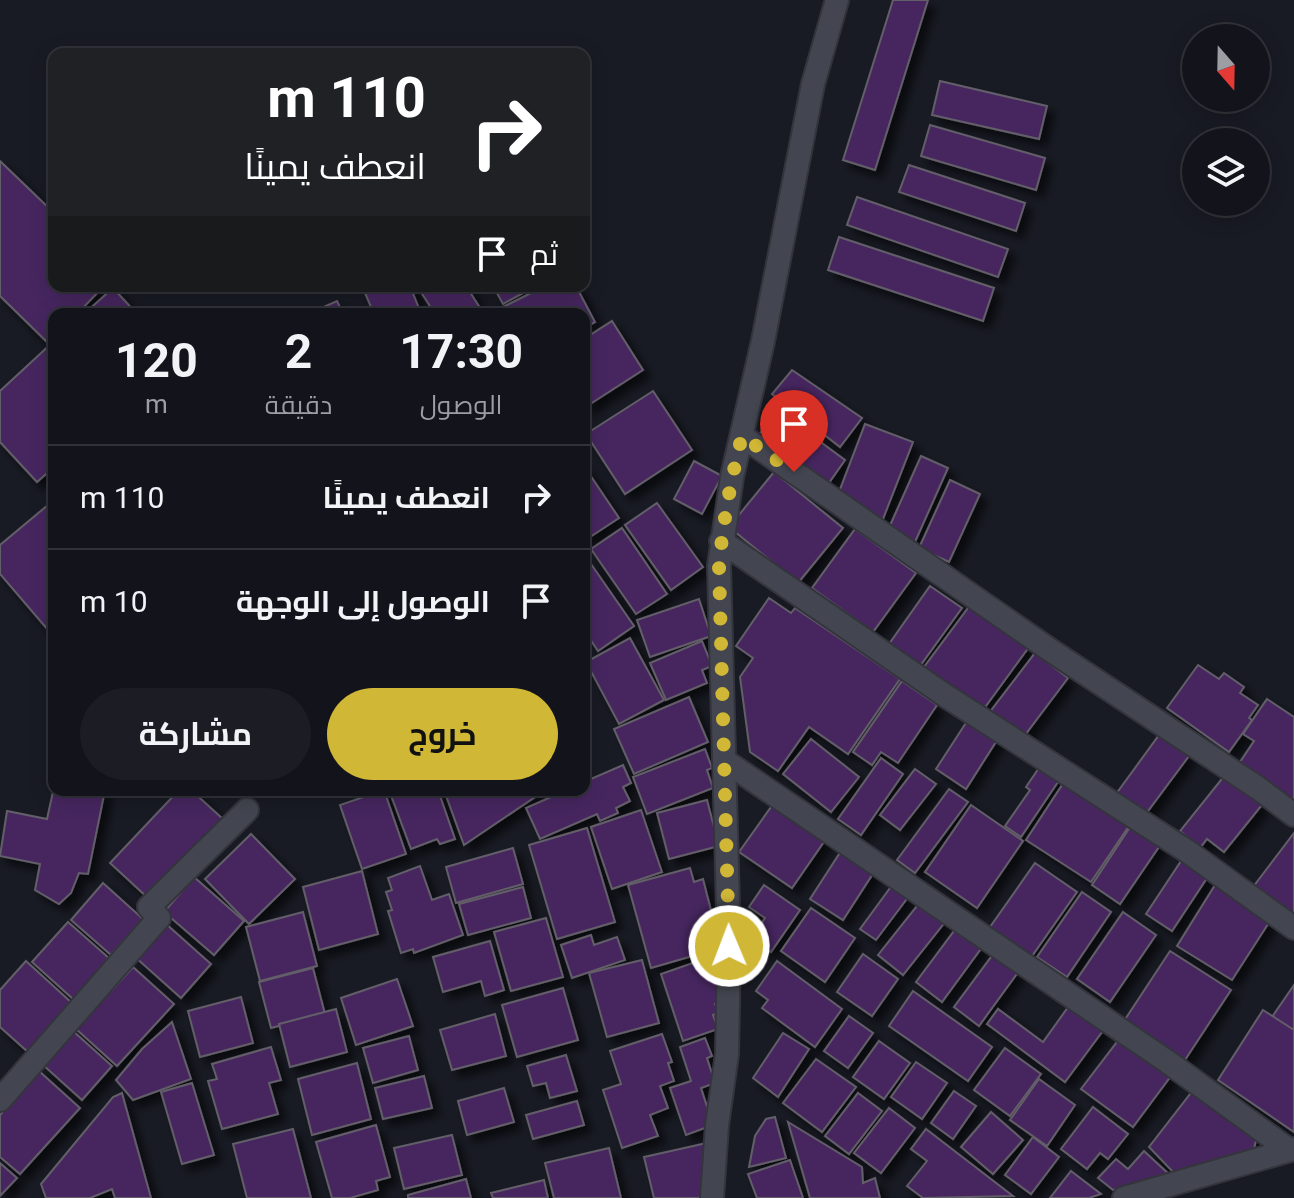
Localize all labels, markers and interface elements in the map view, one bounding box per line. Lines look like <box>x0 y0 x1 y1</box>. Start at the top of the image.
north arrow <box>1182 24 1270 112</box>
map controls <box>1182 24 1270 216</box>
text: 110 m <box>267 65 426 131</box>
icon: right <box>454 80 558 184</box>
button: layers <box>1182 128 1270 216</box>
text: انعطف يمينًا <box>244 146 426 188</box>
icon: arrive <box>470 232 514 276</box>
text: ثم <box>530 237 558 272</box>
text: 2 <box>285 323 312 380</box>
text: 17:30 <box>399 323 523 380</box>
text: 120 <box>115 332 198 389</box>
text: m <box>145 389 168 419</box>
text: دقيقة <box>265 390 332 420</box>
text: الوصول <box>420 390 503 420</box>
pin <box>760 390 828 472</box>
icon: arrive <box>772 402 816 446</box>
icon: right <box>514 475 558 519</box>
text: 110 m <box>80 480 164 515</box>
text: انعطف يمينًا <box>323 480 490 515</box>
icon: arrive <box>514 579 558 623</box>
text: 10 m <box>80 584 148 619</box>
text: الوصول إلى الوجهة <box>236 584 490 619</box>
button: مشاركة <box>80 688 311 780</box>
button: خروج <box>327 688 558 780</box>
position arrow <box>687 904 771 988</box>

